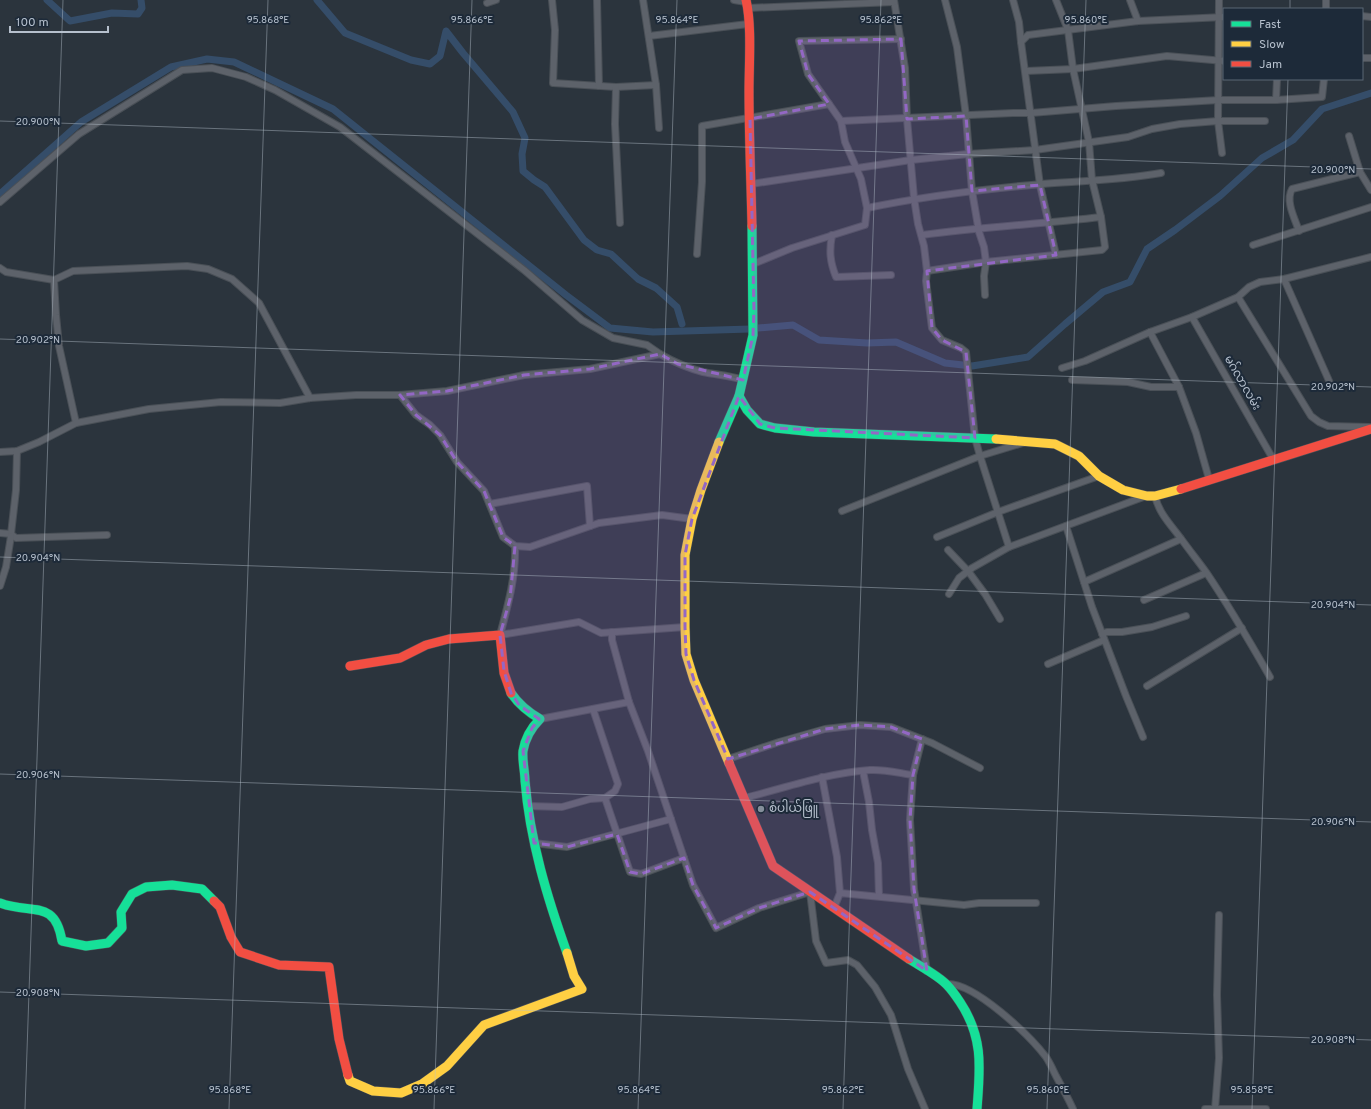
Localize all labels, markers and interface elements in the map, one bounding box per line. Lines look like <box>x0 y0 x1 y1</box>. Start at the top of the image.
scale bar <box>10 8 108 34</box>
legend <box>1223 8 1363 80</box>
text: 95.868°E <box>247 14 289 27</box>
text: 95.866°E <box>451 14 493 27</box>
text: 95.864°E <box>656 14 698 27</box>
text: 95.862°E <box>860 14 902 27</box>
text: 95.860°E <box>1064 14 1108 27</box>
text: 100 m <box>16 15 49 31</box>
text: Fast <box>1259 17 1281 33</box>
text: Slow <box>1259 37 1285 53</box>
text: Jam <box>1259 57 1282 73</box>
text: 20.900°N <box>16 116 60 129</box>
text: 20.900°N <box>1311 164 1355 177</box>
text: 20.902°N <box>16 334 60 347</box>
street label: မဂ်လာလမ်း <box>1220 352 1266 413</box>
text: 20.902°N <box>1311 381 1355 394</box>
text: 20.904°N <box>16 552 60 565</box>
text: 20.904°N <box>1311 599 1355 612</box>
text: 20.906°N <box>16 769 60 782</box>
place label: စံပါယ်ဖြူ <box>769 799 819 818</box>
marker: စံပါယ်ဖြူ <box>756 804 766 814</box>
text: 20.906°N <box>1311 816 1355 829</box>
text: 20.908°N <box>16 987 60 1000</box>
text: 20.908°N <box>1311 1034 1355 1047</box>
text: 95.868°E <box>209 1084 251 1097</box>
text: 95.866°E <box>413 1084 455 1097</box>
text: 95.864°E <box>618 1084 660 1097</box>
text: 95.862°E <box>822 1084 864 1097</box>
text: 95.860°E <box>1026 1084 1070 1097</box>
text: 95.858°E <box>1231 1084 1273 1097</box>

